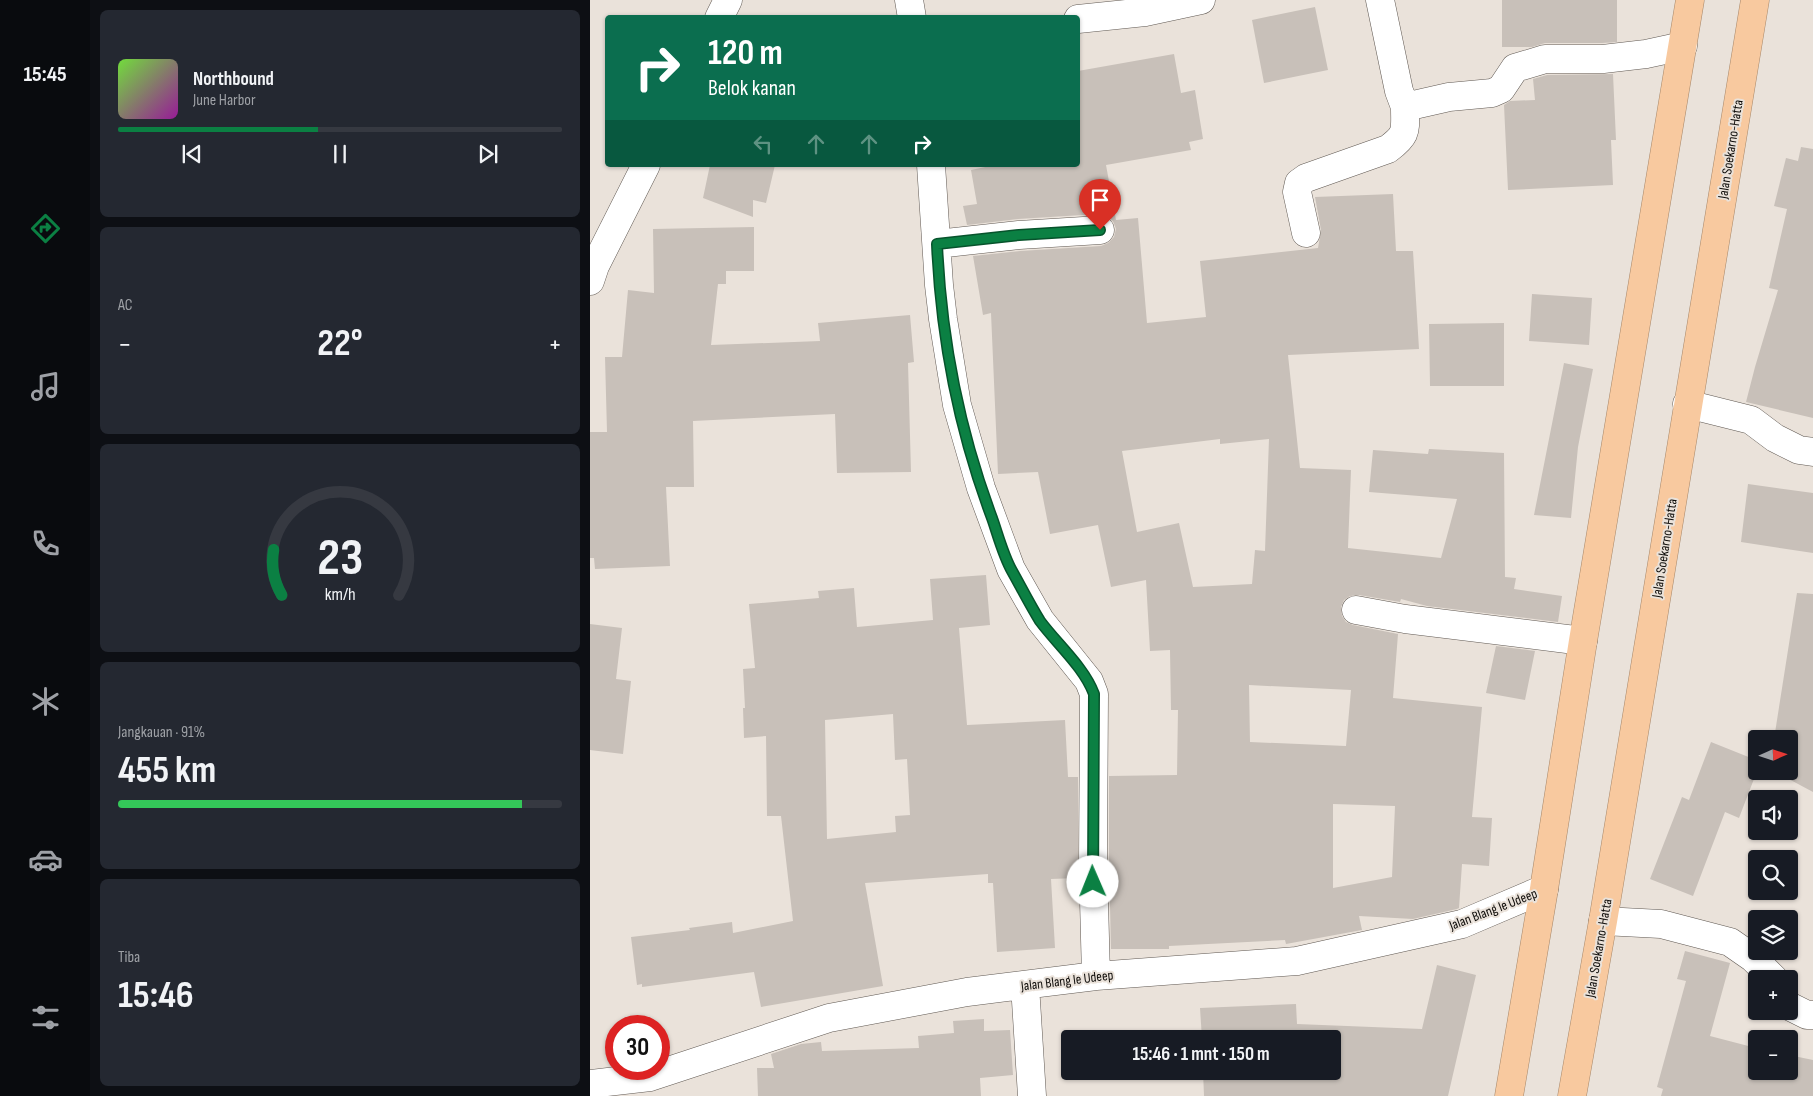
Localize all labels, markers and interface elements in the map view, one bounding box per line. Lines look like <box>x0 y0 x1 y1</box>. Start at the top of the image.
text: 120 m <box>708 32 783 75</box>
icon: right <box>625 35 690 100</box>
text: 15:45 <box>23 61 67 88</box>
text: Northbound <box>193 68 274 91</box>
text: Belok kanan <box>708 75 796 102</box>
text: June Harbor <box>193 91 256 110</box>
street label: Jalan Soekarno-Hatta <box>1714 98 1747 201</box>
icon: left <box>749 130 777 158</box>
icon: ahead <box>802 130 830 158</box>
icon: ahead <box>855 130 883 158</box>
icon: right <box>908 130 936 158</box>
icon: previous <box>178 140 206 168</box>
icon: pause <box>326 140 354 168</box>
icon: next <box>474 140 502 168</box>
pin <box>1079 179 1121 230</box>
icon: arrive <box>1086 186 1114 214</box>
icon: directions <box>28 211 63 246</box>
text: AC <box>118 296 132 315</box>
text: 22° <box>317 321 363 366</box>
text: − <box>118 328 132 361</box>
text: + <box>548 328 562 361</box>
icon: music <box>28 369 63 404</box>
street label: Jalan Soekarno-Hatta <box>1648 497 1681 600</box>
icon: phone <box>28 526 63 561</box>
text: 23 <box>317 527 363 590</box>
text: km/h <box>325 584 355 605</box>
icon: climate <box>28 684 63 719</box>
text: Jangkauan · 91% <box>118 723 205 742</box>
north arrow <box>1748 730 1798 780</box>
map controls <box>1748 730 1798 1080</box>
text: 455 km <box>118 748 216 793</box>
button: sound <box>1748 790 1798 840</box>
icon: car <box>28 842 63 877</box>
button: search <box>1748 850 1798 900</box>
position arrow <box>1066 855 1118 907</box>
street label: Jalan Blang Ie Udeep <box>1446 885 1540 934</box>
street label: Jalan Soekarno-Hatta <box>1581 897 1616 1000</box>
button: layers <box>1748 910 1798 960</box>
text: Tiba <box>118 948 140 967</box>
street label: Jalan Blang Ie Udeep <box>1019 966 1114 995</box>
button: + <box>1748 970 1798 1020</box>
text: 15:46 <box>118 973 194 1018</box>
icon: filters <box>28 1000 63 1035</box>
speed limit sign: 30 <box>605 1015 670 1080</box>
button: − <box>1748 1030 1798 1080</box>
text: 15:46 · 1 mnt · 150 m <box>1132 1043 1270 1066</box>

